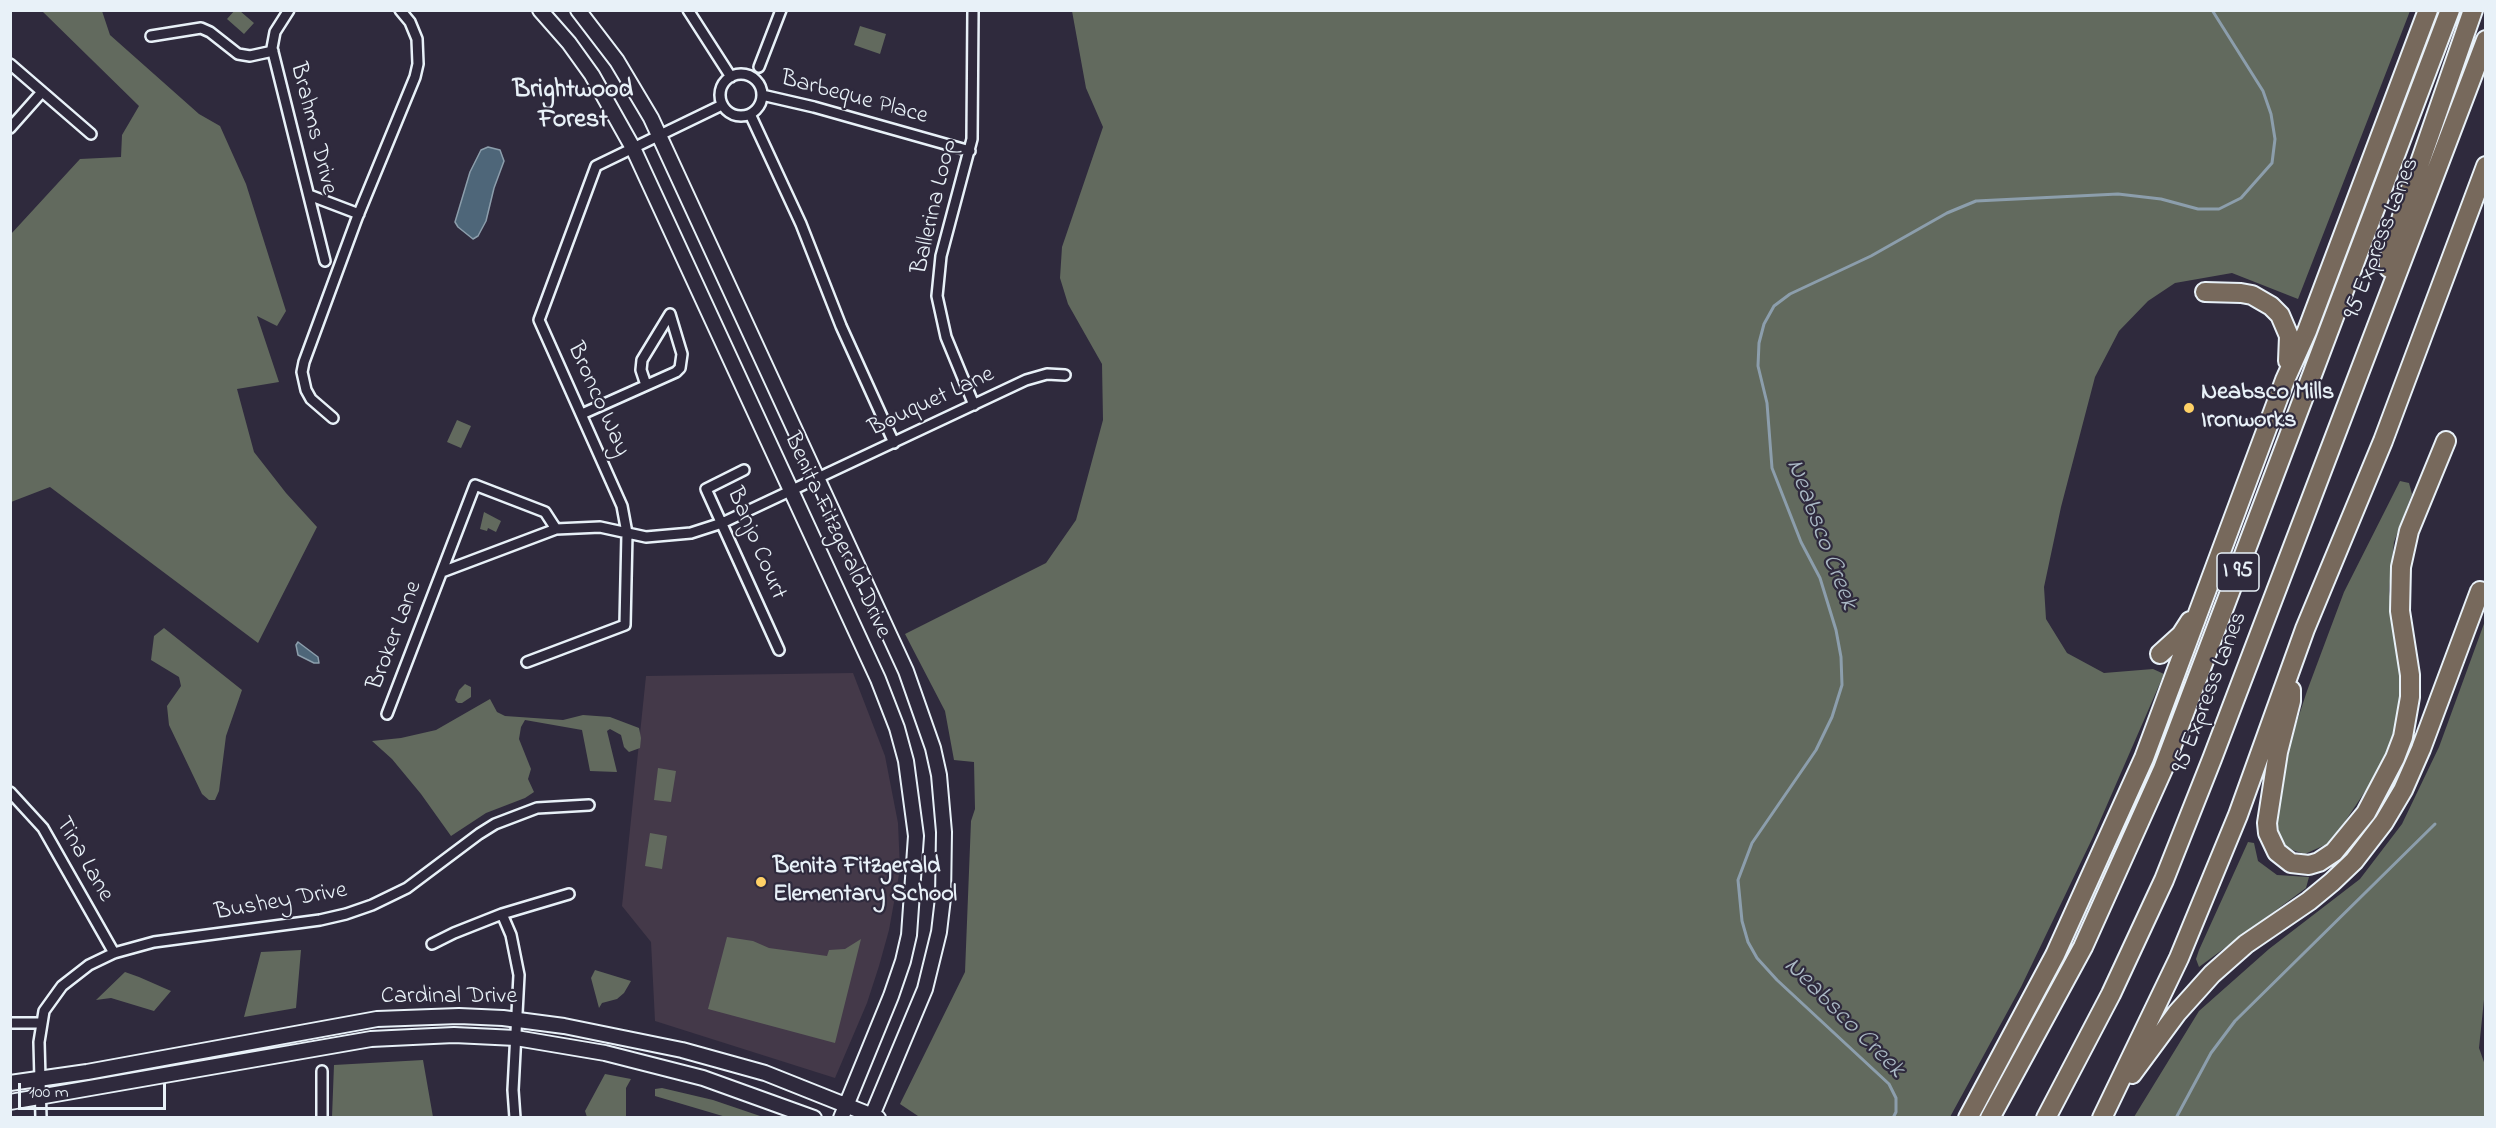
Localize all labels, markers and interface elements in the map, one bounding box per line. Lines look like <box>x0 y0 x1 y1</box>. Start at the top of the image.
street label: Brahms Drive <box>282 60 342 198</box>
street label: Barbeque Place <box>777 66 931 132</box>
district label: Brightwood Forest <box>513 76 633 138</box>
street label: Ballerina Loop <box>907 137 965 277</box>
street label: 95 Express Lanes <box>2339 154 2427 324</box>
street label: Bronco Way <box>559 338 635 462</box>
street label: Bouquet Lane <box>865 361 999 445</box>
place label: Neabsco Mills Ironworks <box>2201 380 2334 436</box>
marker: Neabsco Mills Ironworks <box>2182 401 2196 415</box>
street label: Benita Fitzgerald Drive <box>776 429 896 643</box>
water label: Neabsco Creek <box>1777 455 1863 615</box>
street label: Banjo Court <box>718 484 792 604</box>
road number: I 95 <box>2217 553 2259 591</box>
street label: Broker Lane <box>362 577 430 695</box>
street label: 95 Express Lanes <box>2167 608 2255 778</box>
street label: Tina Lane <box>47 812 119 908</box>
place label: Benita Fitzgerald Elementary School <box>773 854 957 910</box>
marker: Benita Fitzgerald Elementary School <box>754 875 768 889</box>
street label: Bushey Drive <box>213 877 349 929</box>
water label: Neabsco Creek <box>1776 952 1910 1086</box>
street label: Cardinal Drive <box>381 984 517 1012</box>
scale bar <box>21 1071 170 1109</box>
text: 100 m <box>29 1080 69 1106</box>

